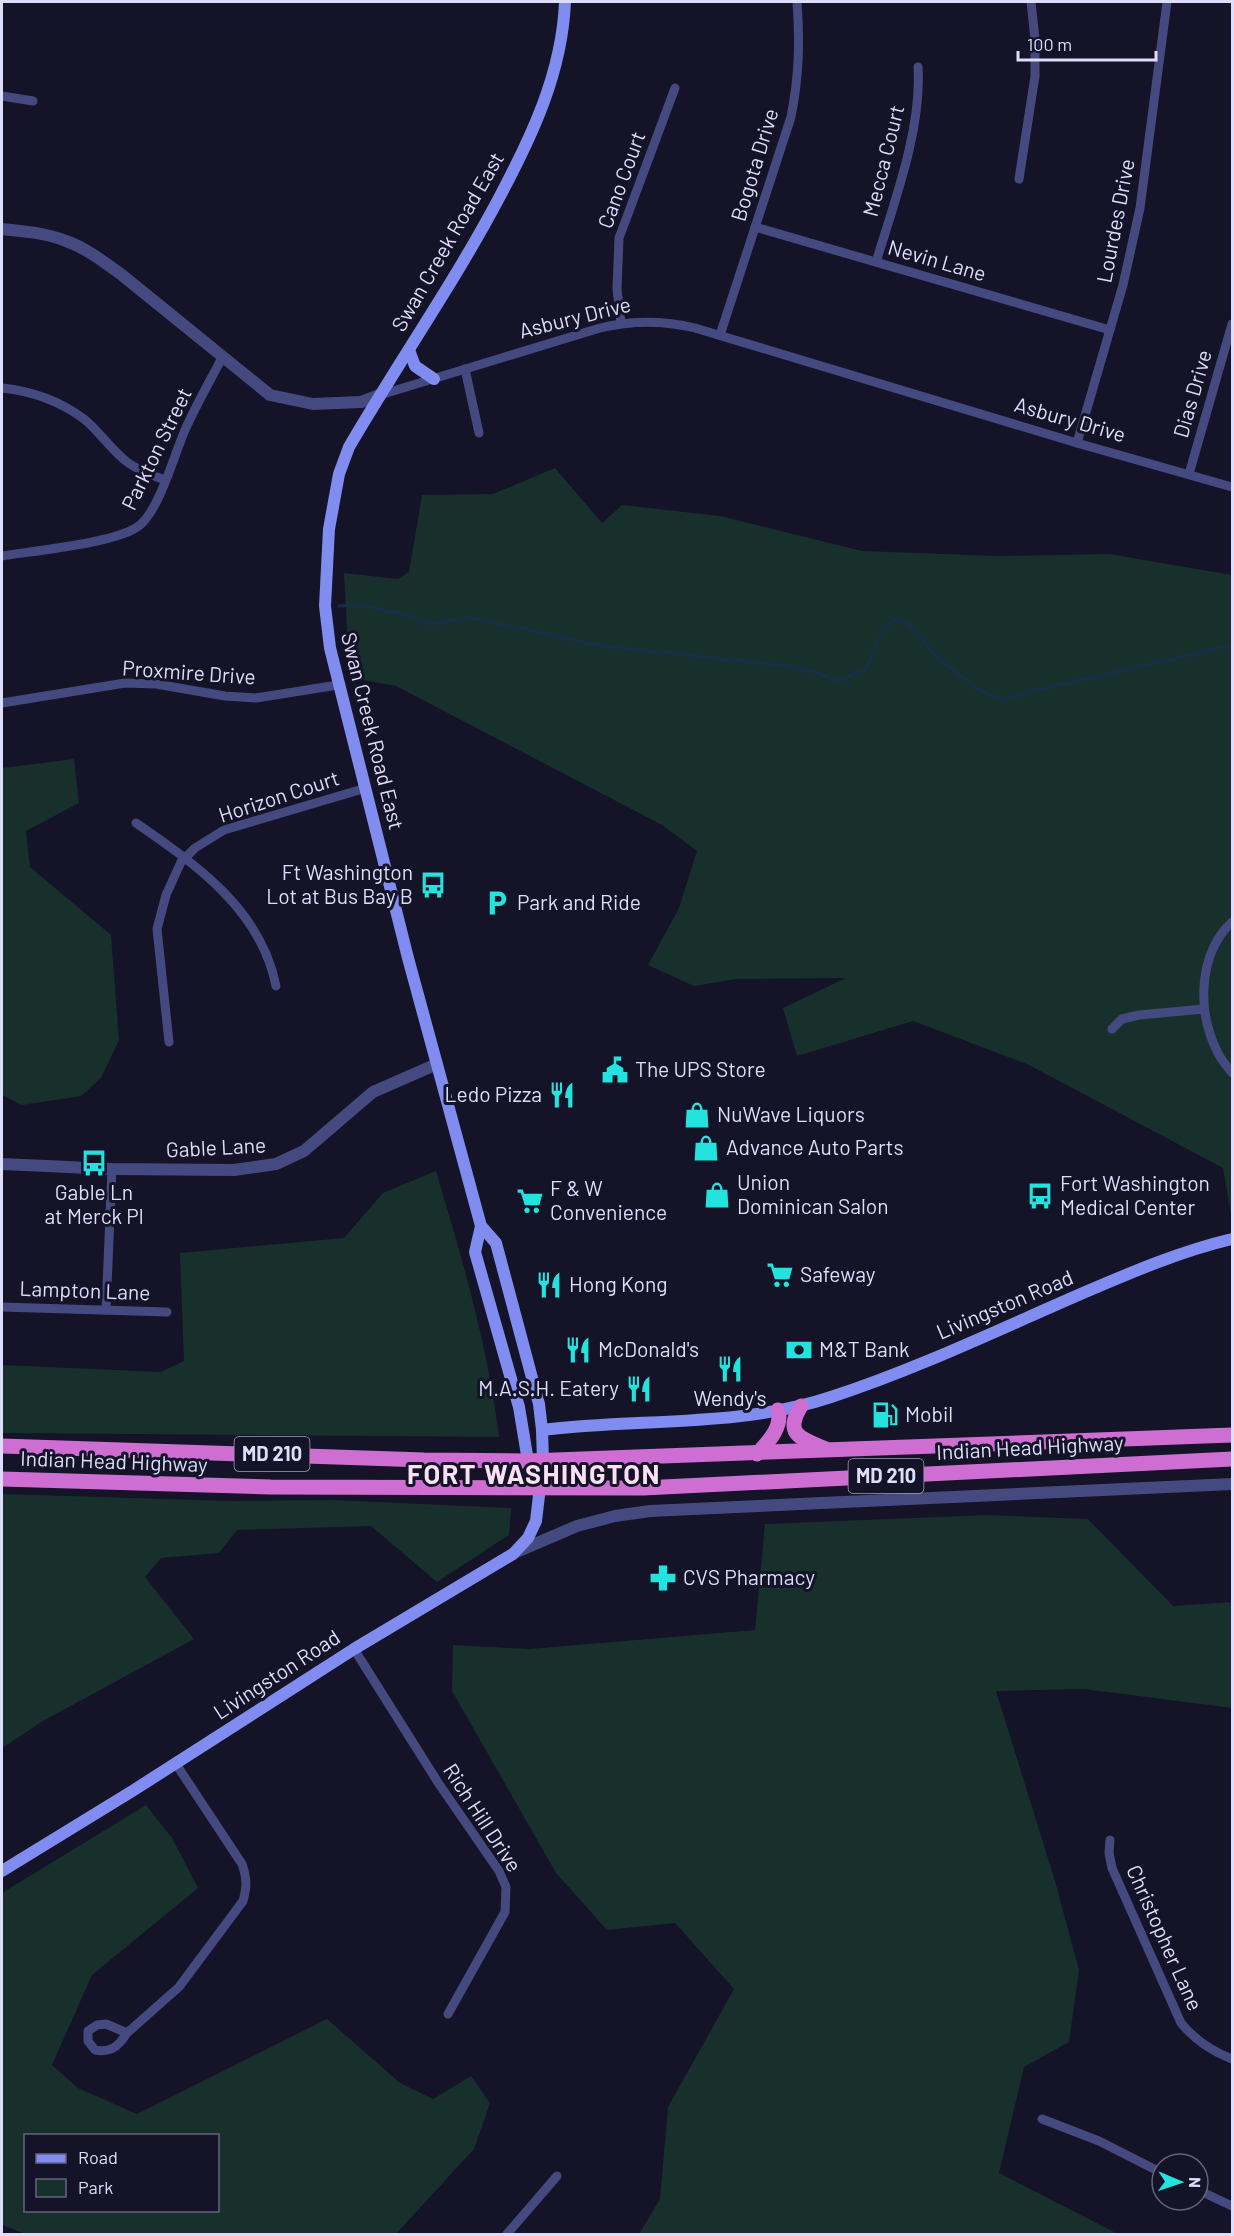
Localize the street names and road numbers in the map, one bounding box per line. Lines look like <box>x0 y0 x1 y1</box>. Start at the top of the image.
street label: Mecca Court <box>857 102 908 219</box>
street label: Bogota Drive <box>725 105 783 224</box>
street label: Cano Court <box>592 128 650 231</box>
street label: Swan Creek Road East <box>385 147 508 335</box>
street label: Lourdes Drive <box>1090 157 1139 285</box>
street label: Nevin Lane <box>885 234 989 285</box>
street label: Asbury Drive <box>516 291 633 343</box>
street label: Dias Drive <box>1167 347 1216 440</box>
street label: Parkton Street <box>115 383 196 514</box>
street label: Asbury Drive <box>1012 391 1129 446</box>
street label: Swan Creek Road East <box>337 629 410 832</box>
street label: Proxmire Drive <box>122 654 257 689</box>
street label: Horizon Court <box>215 764 342 827</box>
street label: Gable Lane <box>165 1131 267 1162</box>
street label: Livingston Road <box>932 1264 1076 1344</box>
street label: Lampton Lane <box>19 1275 151 1304</box>
street label: Indian Head Highway <box>936 1429 1125 1464</box>
road number: MD 210 <box>234 1437 310 1471</box>
street label: Indian Head Highway <box>20 1445 209 1476</box>
road number: MD 210 <box>848 1459 924 1493</box>
street label: Livingston Road <box>208 1624 344 1724</box>
street label: Rich Hill Drive <box>439 1758 528 1876</box>
street label: Christopher Lane <box>1122 1861 1209 2014</box>

